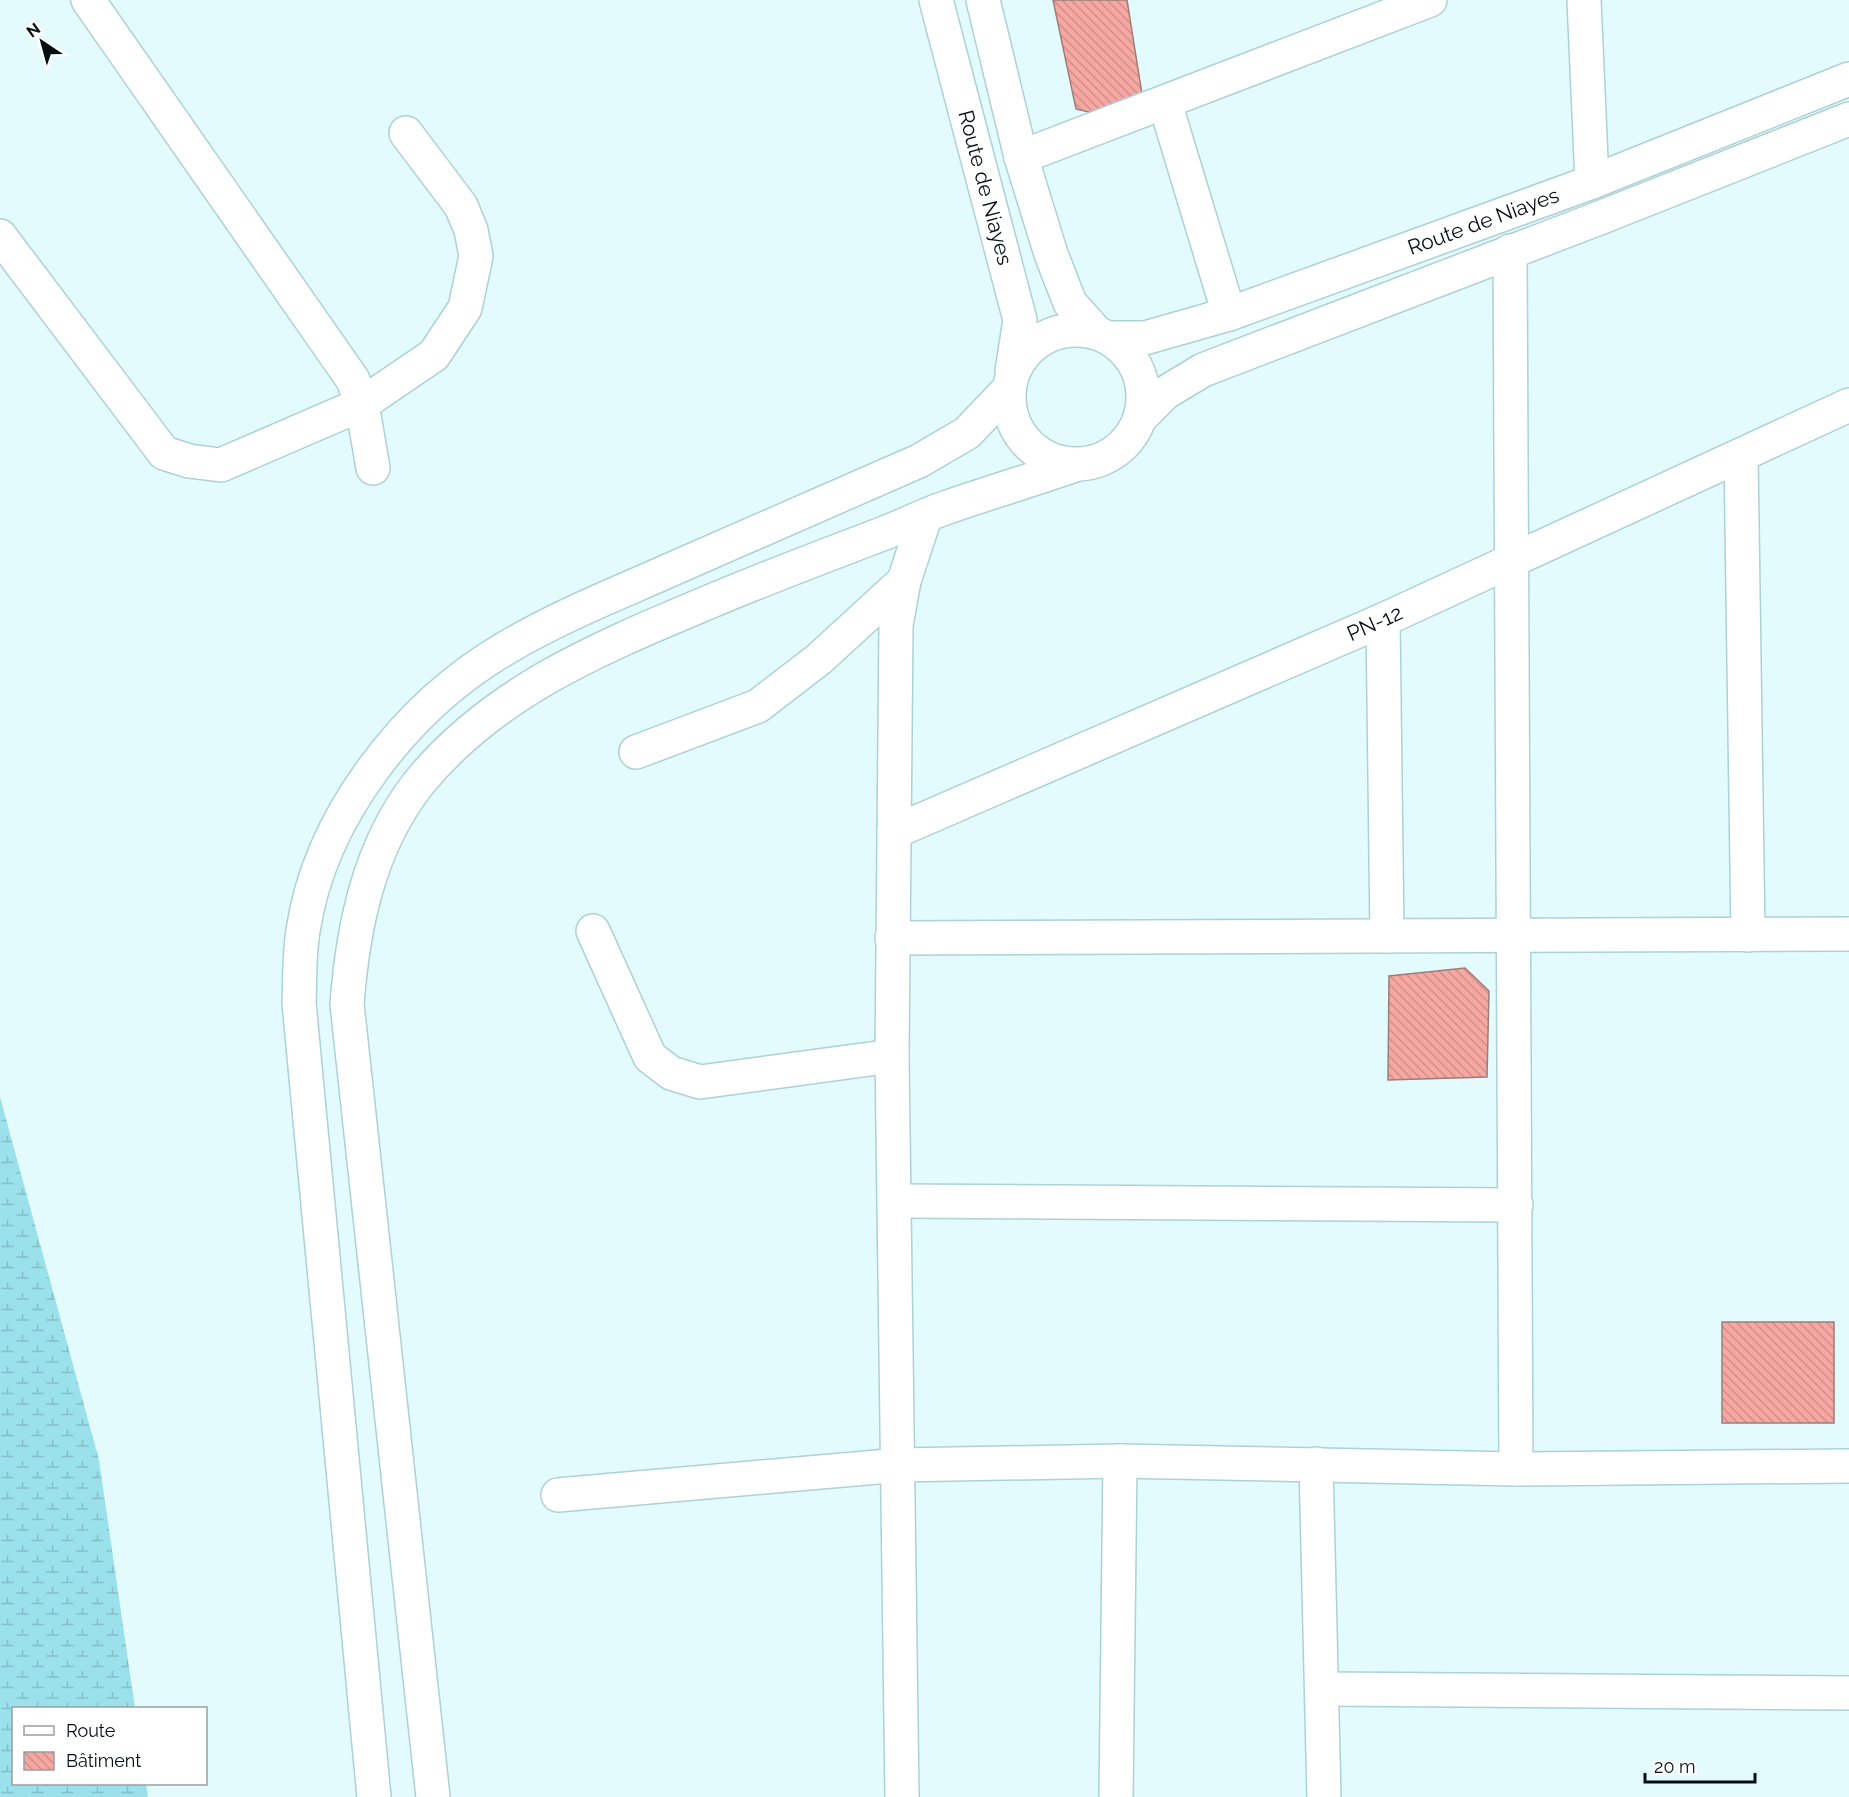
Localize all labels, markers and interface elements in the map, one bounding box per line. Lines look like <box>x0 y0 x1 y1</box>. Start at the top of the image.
north arrow <box>12 12 72 72</box>
text: N <box>23 19 44 42</box>
street label: Route de Niayes <box>953 107 1018 268</box>
street label: Route de Niayes <box>1404 182 1562 260</box>
street label: PN-12 <box>1343 600 1406 646</box>
legend <box>12 1707 207 1785</box>
text: Route <box>66 1720 116 1741</box>
scale bar <box>1645 1746 1754 1784</box>
text: Bâtiment <box>66 1750 141 1771</box>
text: 20 m <box>1654 1756 1696 1777</box>

